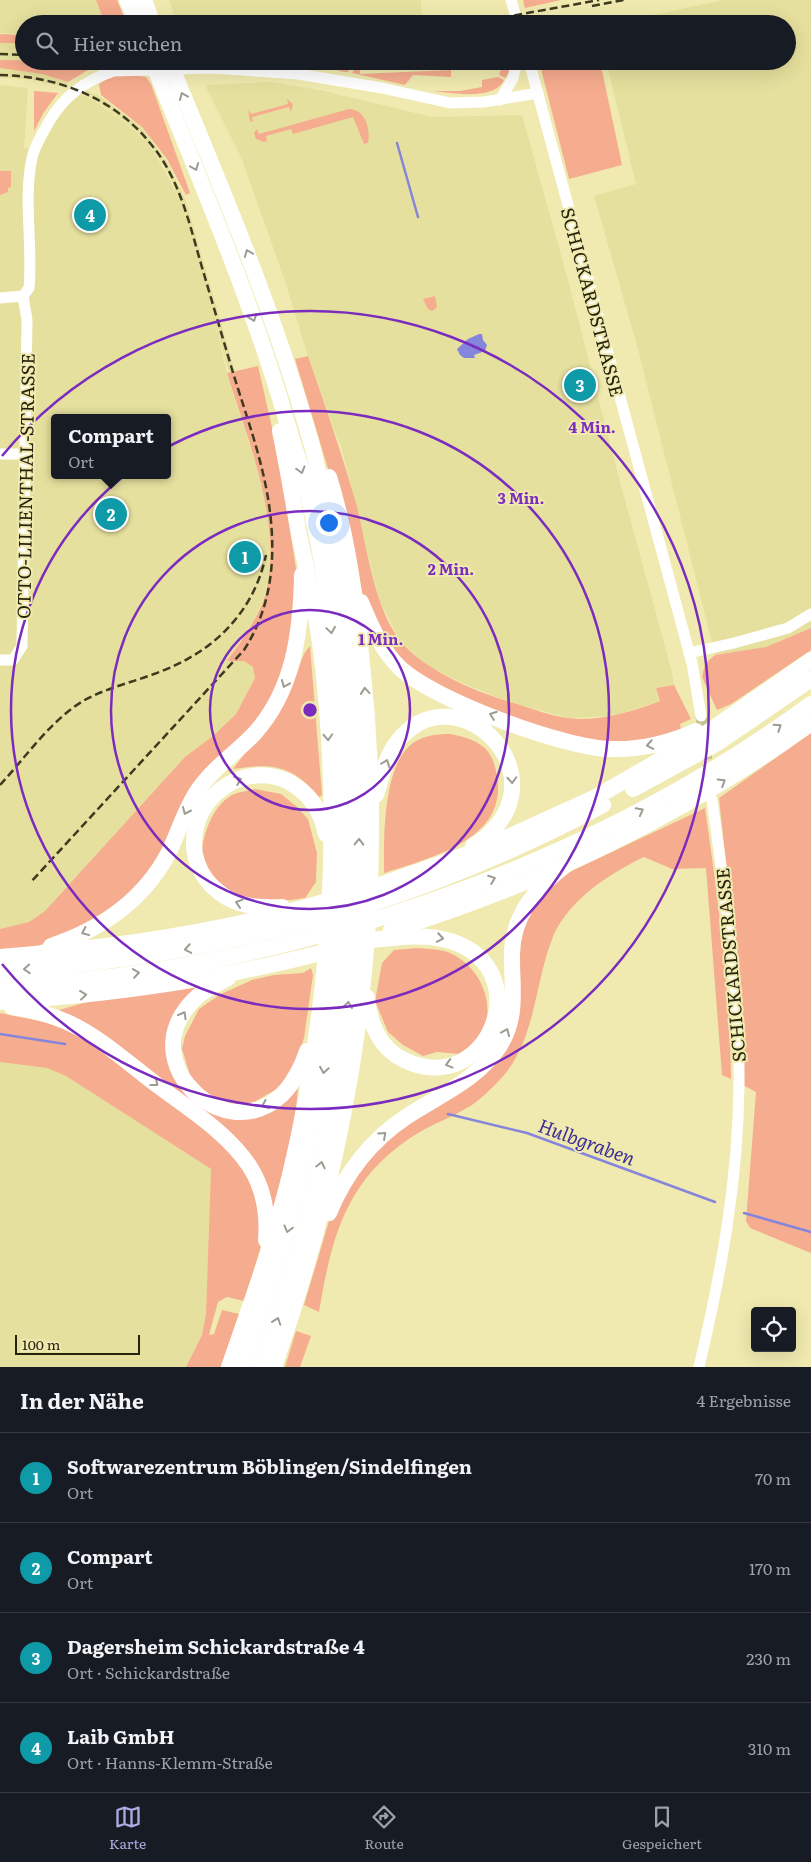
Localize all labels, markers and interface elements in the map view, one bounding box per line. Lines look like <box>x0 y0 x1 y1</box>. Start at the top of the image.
search box <box>15 15 796 70</box>
icon: search <box>33 29 61 57</box>
text: Hier suchen <box>73 29 182 57</box>
one-way arrow <box>179 92 190 101</box>
one-way arrow <box>188 162 199 171</box>
pin: 4 <box>74 196 106 234</box>
street label: SCHICKARDSTRASSE <box>555 204 631 400</box>
one-way arrow <box>243 249 253 257</box>
one-way arrow <box>247 313 257 322</box>
street label: OTTO-LILIENTHAL-STRASSE <box>9 353 41 619</box>
pin: 3 <box>564 366 596 404</box>
popup <box>51 414 171 479</box>
text: 4 Min. <box>568 415 616 438</box>
text: Compart <box>68 421 154 449</box>
text: Ort <box>68 449 94 473</box>
one-way arrow <box>295 466 305 474</box>
text: 3 Min. <box>498 486 544 509</box>
pin: 2 <box>95 495 127 533</box>
your location <box>316 510 342 536</box>
pin: 1 <box>229 538 261 576</box>
text: 2 Min. <box>428 557 474 580</box>
one-way arrow <box>325 626 336 634</box>
text: 1 Min. <box>359 627 403 650</box>
one-way arrow <box>280 679 291 688</box>
one-way arrow <box>360 687 371 695</box>
centre of rings <box>301 701 319 719</box>
one-way arrow <box>489 711 497 721</box>
one-way arrow <box>773 724 782 733</box>
one-way arrow <box>323 733 334 741</box>
one-way arrow <box>645 740 654 750</box>
one-way arrow <box>380 759 390 768</box>
one-way arrow <box>233 776 241 786</box>
one-way arrow <box>506 776 517 784</box>
one-way arrow <box>716 779 725 788</box>
one-way arrow <box>182 806 193 815</box>
one-way arrow <box>634 807 643 817</box>
one-way arrow <box>354 838 364 846</box>
street label: SCHICKARDSTRASSE <box>708 867 752 1063</box>
one-way arrow <box>487 875 496 885</box>
one-way arrow <box>236 899 244 909</box>
one-way arrow <box>81 926 90 937</box>
one-way arrow <box>435 932 444 942</box>
one-way arrow <box>184 944 192 954</box>
one-way arrow <box>22 963 30 974</box>
one-way arrow <box>132 968 140 979</box>
one-way arrow <box>80 990 88 1001</box>
one-way arrow <box>343 1000 353 1009</box>
one-way arrow <box>177 1011 187 1020</box>
one-way arrow <box>500 1028 510 1037</box>
one-way arrow <box>445 1058 454 1069</box>
one-way arrow <box>319 1066 329 1075</box>
one-way arrow <box>149 1077 159 1086</box>
one-way arrow <box>261 1099 270 1110</box>
water label: Hulbgraben <box>535 1111 640 1172</box>
one-way arrow <box>378 1132 387 1141</box>
one-way arrow <box>315 1160 326 1169</box>
one-way arrow <box>284 1224 294 1233</box>
map controls <box>751 1307 796 1352</box>
button: locate <box>751 1307 796 1352</box>
one-way arrow <box>271 1317 281 1326</box>
scale bar <box>15 1332 140 1355</box>
text: 100 m <box>22 1334 60 1354</box>
text: In der Nähe <box>20 1384 144 1415</box>
text: 4 Ergebnisse <box>697 1388 791 1412</box>
text: Softwarezentrum Böblingen/Sindelfingen <box>67 1452 472 1480</box>
text: 1 <box>33 1466 39 1490</box>
text: 70 m <box>755 1466 791 1490</box>
text: Ort <box>67 1480 93 1504</box>
text: Compart <box>67 1542 153 1570</box>
text: 2 <box>32 1556 40 1580</box>
text: 170 m <box>749 1556 791 1580</box>
text: Ort <box>67 1570 93 1594</box>
text: Dagersheim Schickardstraße 4 <box>67 1632 365 1660</box>
text: 3 <box>32 1646 40 1670</box>
text: 230 m <box>746 1646 791 1670</box>
text: Ort · Schickardstraße <box>67 1660 230 1684</box>
text: Laib GmbH <box>67 1722 174 1750</box>
text: 4 <box>31 1736 41 1760</box>
text: 310 m <box>748 1736 791 1760</box>
text: Ort · Hanns-Klemm-Straße <box>67 1750 273 1774</box>
tab: Karte <box>109 1803 146 1853</box>
tab: Route <box>365 1803 404 1853</box>
tab: Gespeichert <box>622 1803 702 1853</box>

